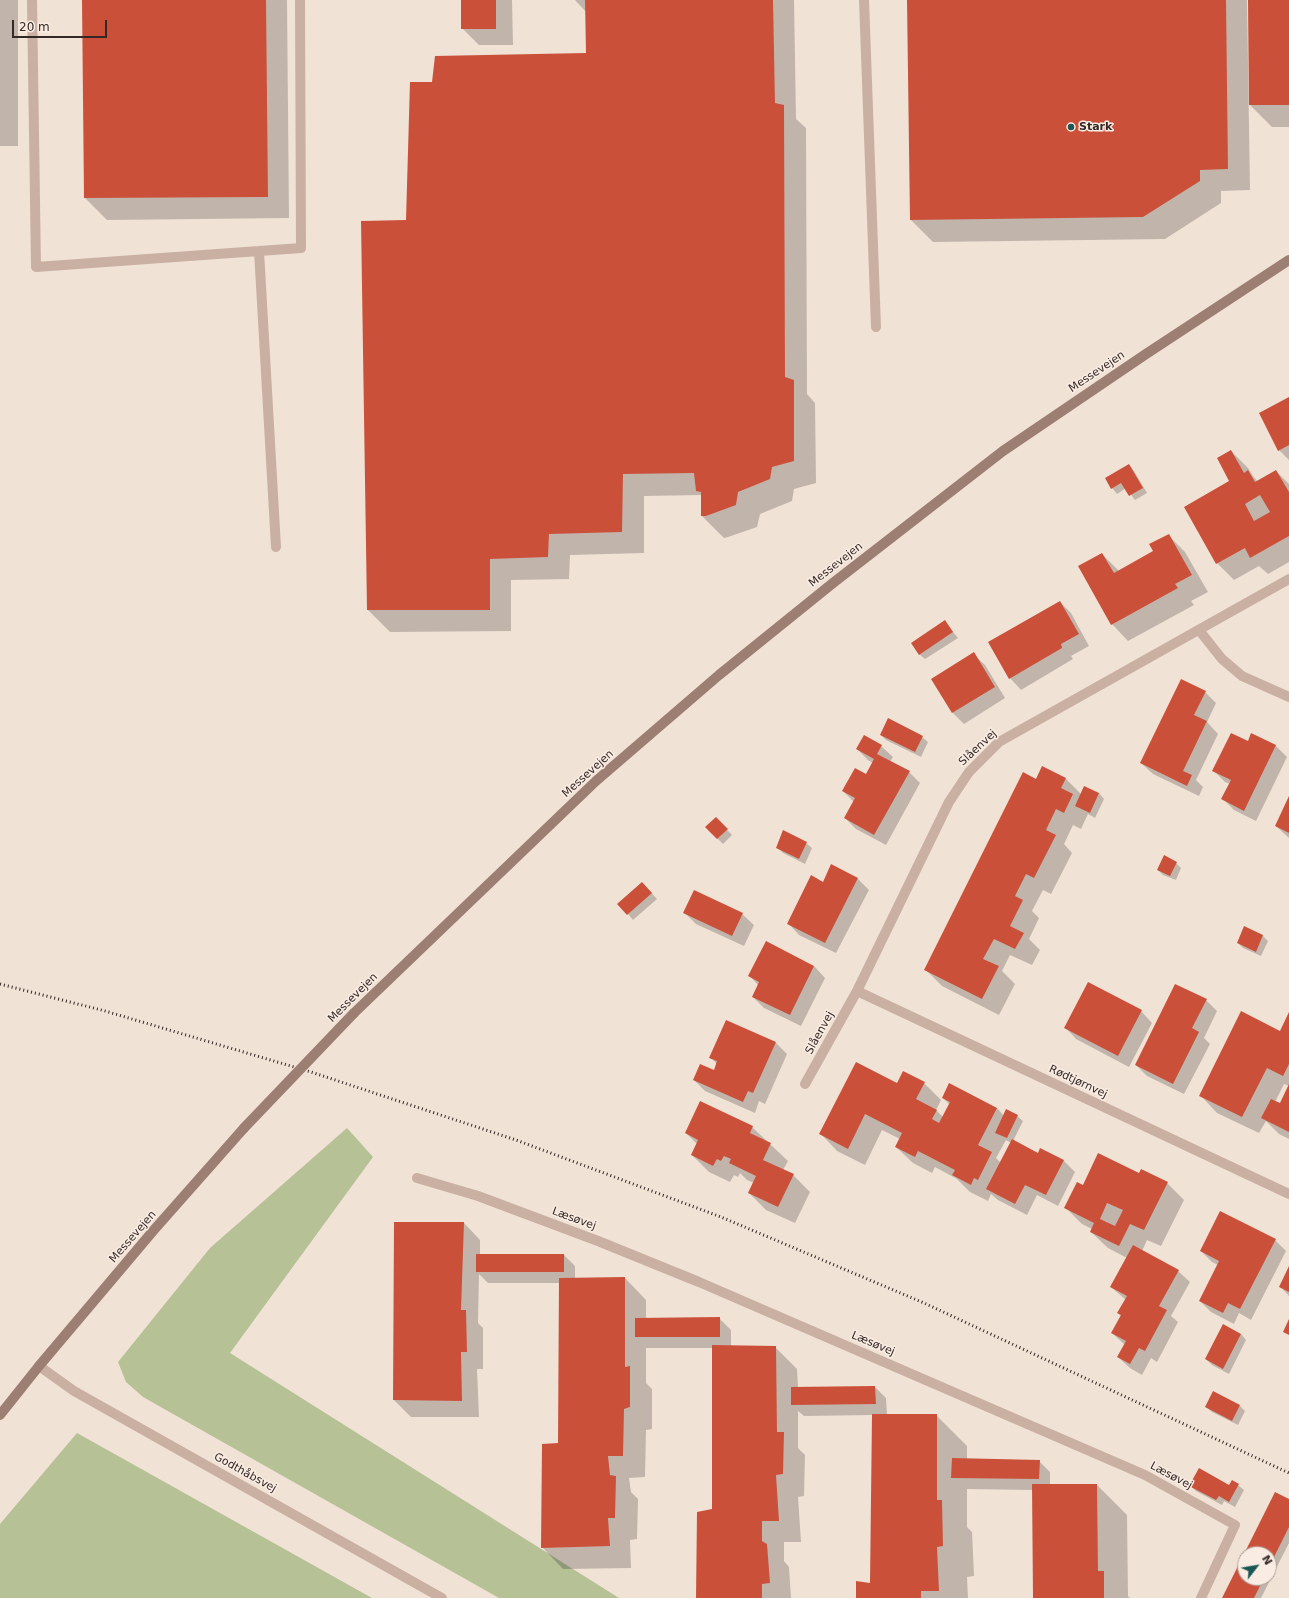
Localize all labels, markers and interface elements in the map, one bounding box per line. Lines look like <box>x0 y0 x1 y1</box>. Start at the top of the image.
scale bar <box>14 12 109 38</box>
text: 20 m <box>19 20 50 34</box>
place label: Stark <box>1079 120 1112 134</box>
marker: Stark <box>1066 122 1076 132</box>
street label: Messevejen <box>1067 348 1127 396</box>
street label: Messevejen <box>806 540 866 590</box>
street label: Slåenvej <box>956 727 1000 769</box>
street label: Messevejen <box>560 747 616 801</box>
street label: Messevejen <box>326 971 380 1025</box>
street label: Slåenvej <box>803 1009 837 1057</box>
street label: Rødtjørnvej <box>1047 1063 1109 1101</box>
street label: Læsøvej <box>550 1205 598 1233</box>
street label: Messevejen <box>107 1208 159 1266</box>
street label: Læsøvej <box>849 1329 897 1359</box>
street label: Godthåbsvej <box>211 1450 279 1496</box>
street label: Læsøvej <box>1148 1459 1194 1493</box>
north arrow <box>1237 1546 1277 1586</box>
text: N <box>1259 1553 1275 1567</box>

